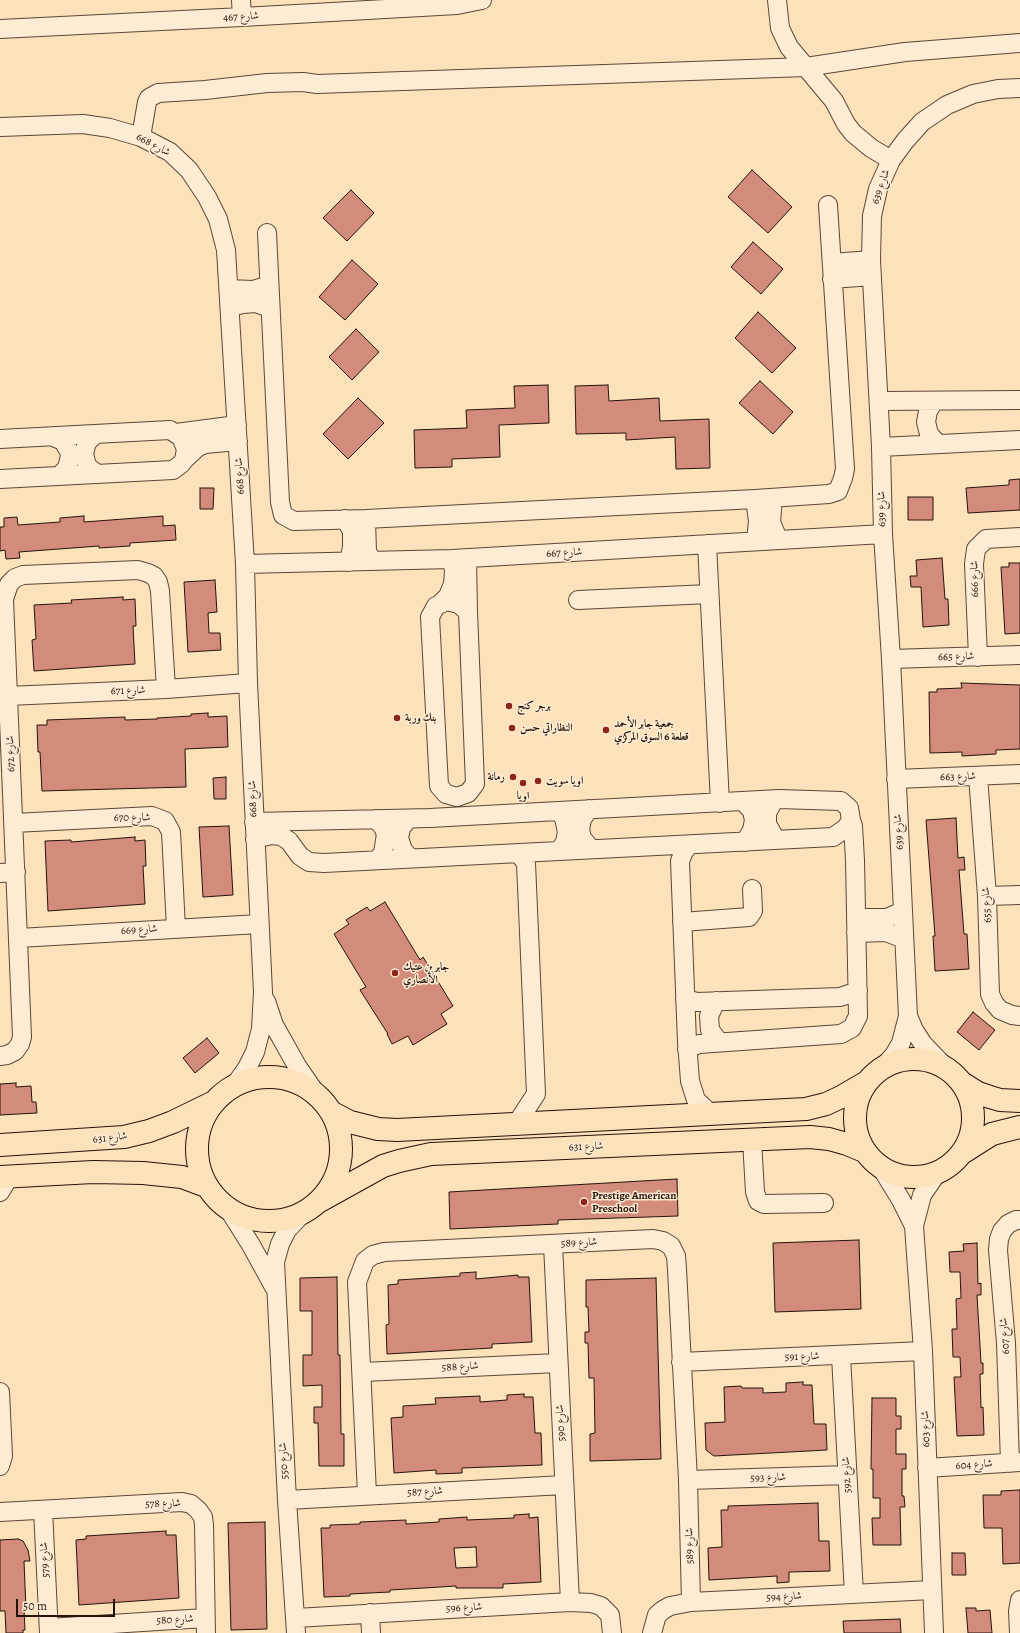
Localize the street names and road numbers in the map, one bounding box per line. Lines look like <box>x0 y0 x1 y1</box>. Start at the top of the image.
street label: شارع 467 <box>223 9 259 25</box>
street label: شارع 668 <box>134 131 172 159</box>
street label: شارع 639 <box>869 168 893 206</box>
street label: شارع 668 <box>232 457 248 495</box>
street label: شارع 639 <box>875 491 889 527</box>
street label: شارع 667 <box>546 545 582 561</box>
street label: شارع 666 <box>968 561 982 597</box>
street label: شارع 665 <box>938 650 974 664</box>
street label: شارع 671 <box>110 684 146 698</box>
street label: شارع 672 <box>4 736 18 772</box>
street label: شارع 663 <box>940 770 976 784</box>
street label: شارع 668 <box>246 780 260 818</box>
street label: شارع 670 <box>113 811 151 825</box>
street label: شارع 639 <box>891 814 907 850</box>
street label: شارع 655 <box>979 887 995 923</box>
street label: شارع 669 <box>120 922 158 938</box>
street label: شارع 631 <box>92 1129 128 1147</box>
street label: شارع 631 <box>568 1140 604 1154</box>
street label: شارع 589 <box>561 1235 597 1251</box>
street label: شارع 607 <box>997 1317 1013 1355</box>
street label: شارع 591 <box>784 1350 820 1364</box>
street label: شارع 588 <box>441 1359 479 1375</box>
street label: شارع 590 <box>553 1404 569 1442</box>
street label: شارع 603 <box>919 1410 933 1448</box>
street label: شارع 550 <box>276 1442 292 1480</box>
street label: شارع 592 <box>839 1457 855 1493</box>
street label: شارع 604 <box>955 1457 993 1473</box>
street label: شارع 593 <box>750 1471 786 1485</box>
street label: شارع 587 <box>407 1484 443 1500</box>
street label: شارع 578 <box>145 1497 181 1511</box>
street label: شارع 589 <box>683 1528 697 1564</box>
street label: شارع 579 <box>37 1542 53 1578</box>
street label: شارع 594 <box>766 1589 802 1605</box>
street label: شارع 596 <box>446 1600 482 1616</box>
street label: شارع 580 <box>156 1612 194 1628</box>

